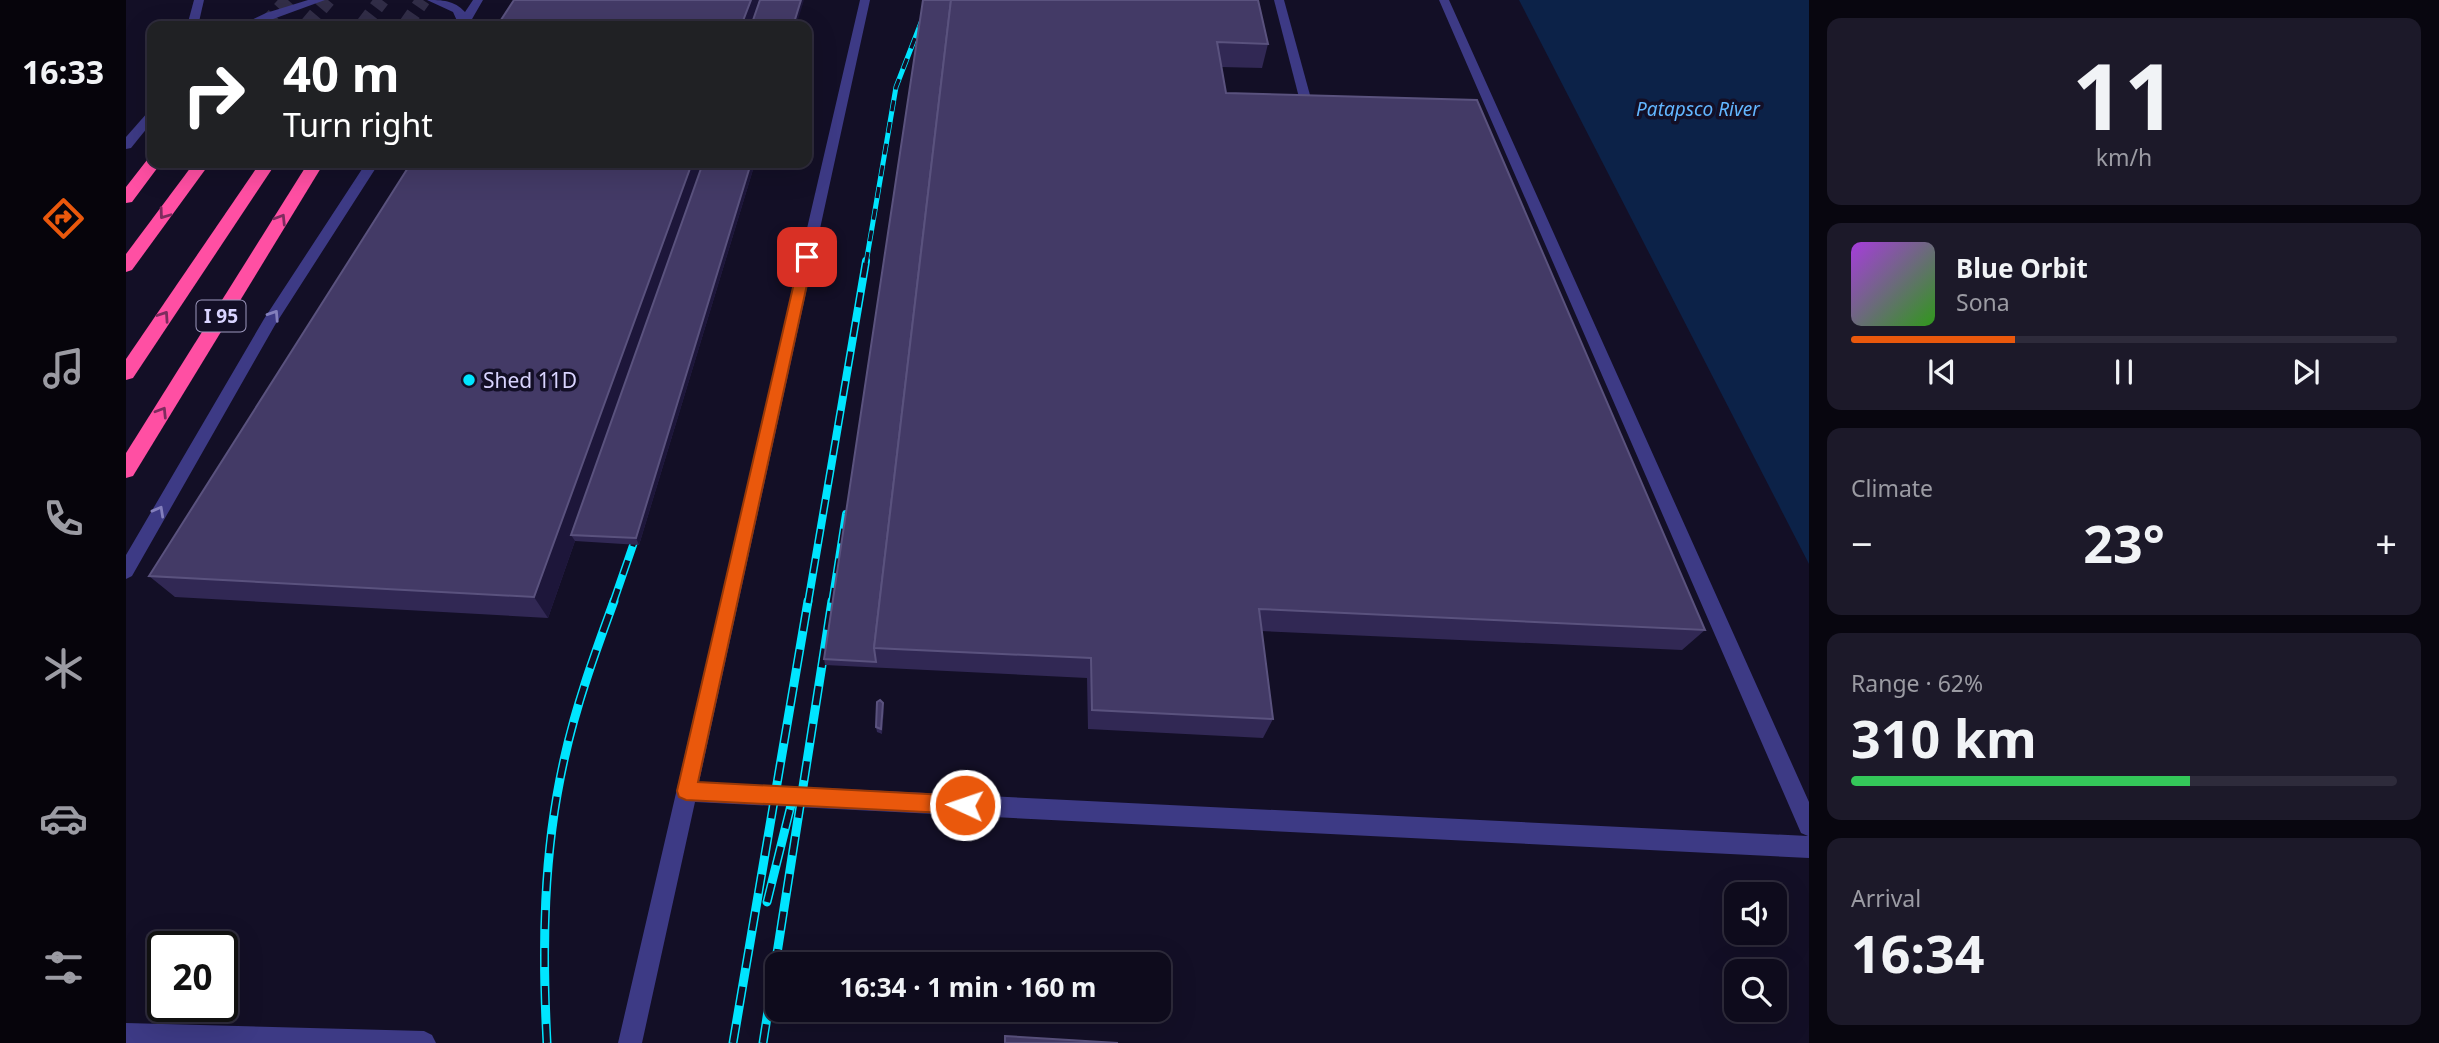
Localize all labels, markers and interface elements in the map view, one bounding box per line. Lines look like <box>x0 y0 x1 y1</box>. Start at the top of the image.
text: 11 <box>2072 33 2176 157</box>
text: 40 m <box>283 40 400 106</box>
icon: right <box>168 49 259 140</box>
text: 16:33 <box>22 50 104 93</box>
water label: Patapsco River <box>1636 96 1761 122</box>
text: Turn right <box>283 103 433 146</box>
text: km/h <box>2096 141 2152 173</box>
icon: directions <box>39 194 88 243</box>
one-way arrow <box>160 206 172 219</box>
one-way arrow <box>273 213 286 226</box>
pin <box>777 227 837 287</box>
icon: arrive <box>788 238 826 276</box>
text: Blue Orbit <box>1956 250 2088 286</box>
text: Sona <box>1956 286 2010 318</box>
road number: I 95 <box>196 300 245 332</box>
one-way arrow <box>266 309 279 322</box>
one-way arrow <box>156 311 168 324</box>
icon: music <box>39 344 88 393</box>
icon: previous <box>1923 353 1961 391</box>
icon: pause <box>2105 353 2143 391</box>
icon: next <box>2287 353 2325 391</box>
place label: Shed 11D <box>483 366 577 394</box>
marker: Shed 11D <box>461 372 477 388</box>
one-way arrow <box>154 407 167 420</box>
text: Climate <box>1851 472 1933 504</box>
icon: phone <box>39 494 88 543</box>
one-way arrow <box>151 506 164 518</box>
text: 23° <box>2083 507 2165 578</box>
text: − <box>1851 517 1873 569</box>
text: + <box>2375 517 2397 569</box>
icon: climate <box>39 644 88 693</box>
text: Range · 62% <box>1851 667 1983 699</box>
text: 310 km <box>1851 702 2037 773</box>
position arrow <box>928 768 1002 842</box>
icon: car <box>39 794 88 843</box>
map controls <box>1724 882 1787 1022</box>
button: sound <box>1724 882 1787 945</box>
text: Arrival <box>1851 882 1921 914</box>
text: 16:34 <box>1851 917 1985 988</box>
speed limit sign: 20 <box>147 931 238 1022</box>
icon: filters <box>39 943 88 992</box>
button: search <box>1724 959 1787 1022</box>
text: 16:34 · 1 min · 160 m <box>840 969 1096 1005</box>

